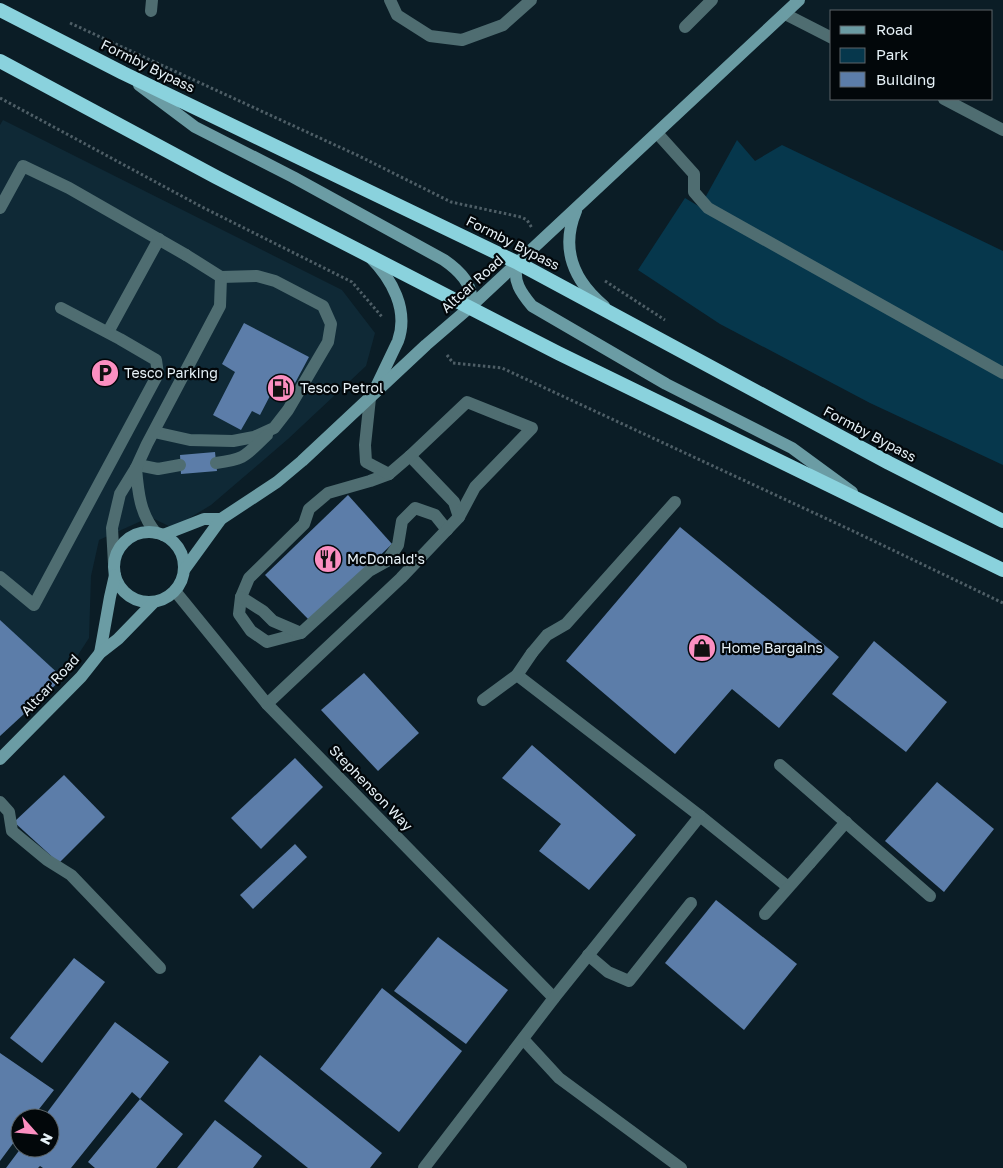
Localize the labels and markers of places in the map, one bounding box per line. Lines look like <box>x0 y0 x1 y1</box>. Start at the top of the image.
parking icon: Tesco Parking <box>90 358 120 388</box>
place label: Tesco Parking <box>124 364 218 381</box>
fuel station icon: Tesco Petrol <box>266 373 296 403</box>
place label: Tesco Petrol <box>300 379 383 396</box>
restaurant icon: McDonald's <box>313 544 343 574</box>
place label: McDonald's <box>347 550 425 567</box>
shop icon: Home Bargains <box>687 633 717 663</box>
place label: Home Bargains <box>721 639 823 656</box>

